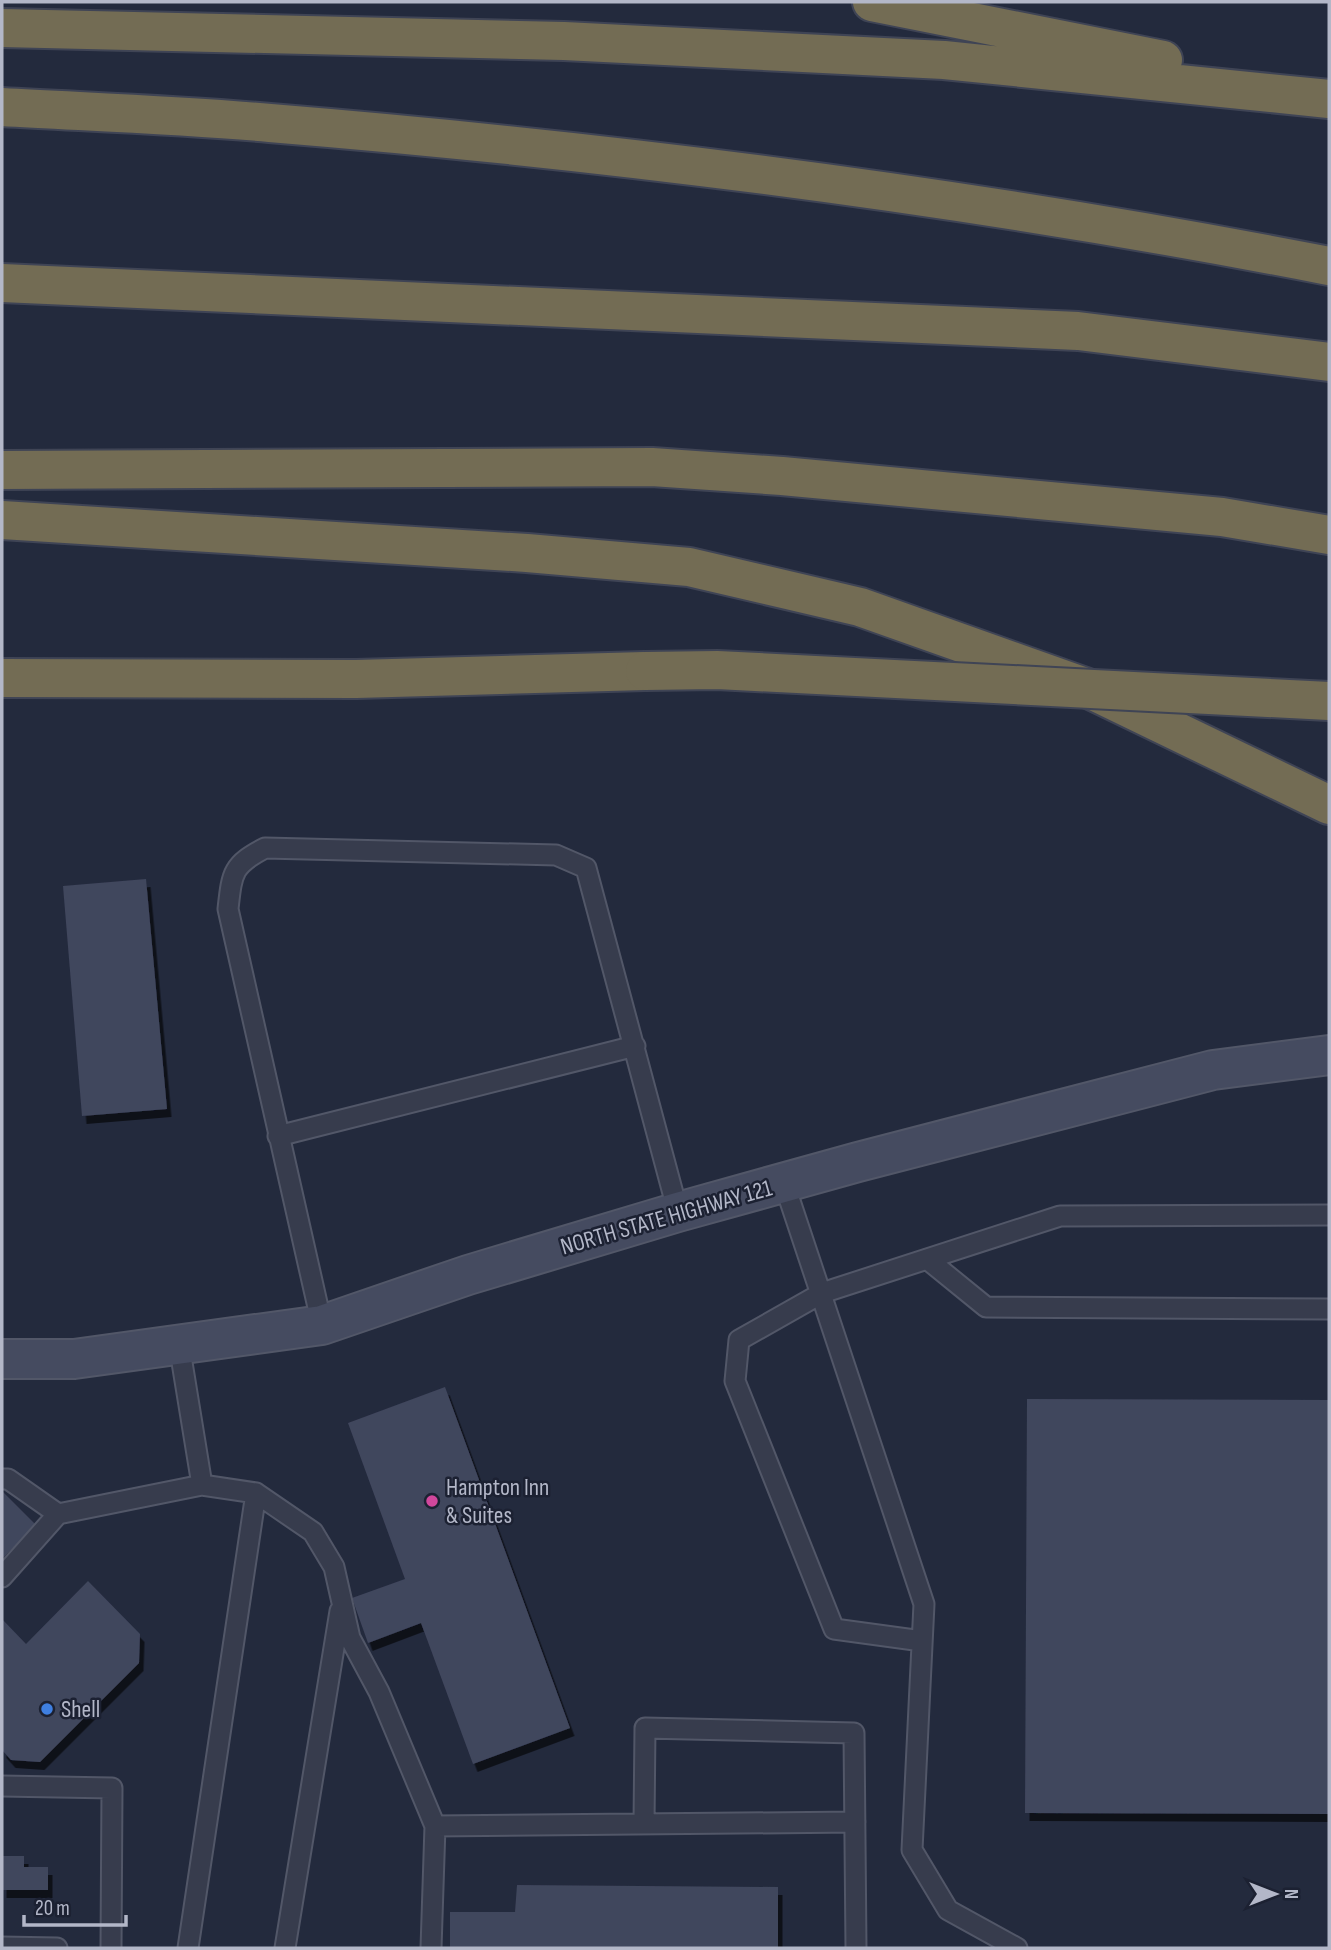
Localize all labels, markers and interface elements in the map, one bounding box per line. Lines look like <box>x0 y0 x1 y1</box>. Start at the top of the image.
street label: NORTH STATE HIGHWAY 121 <box>557 1173 776 1262</box>
place label: Hampton Inn & Suites <box>446 1473 549 1530</box>
marker: Hampton Inn & Suites <box>424 1493 440 1509</box>
place label: Shell <box>61 1695 100 1724</box>
marker: Shell <box>39 1701 55 1717</box>
north arrow <box>1240 1859 1310 1929</box>
scale bar <box>24 1884 126 1928</box>
text: N <box>1279 1889 1302 1899</box>
text: 20 m <box>35 1896 70 1921</box>

